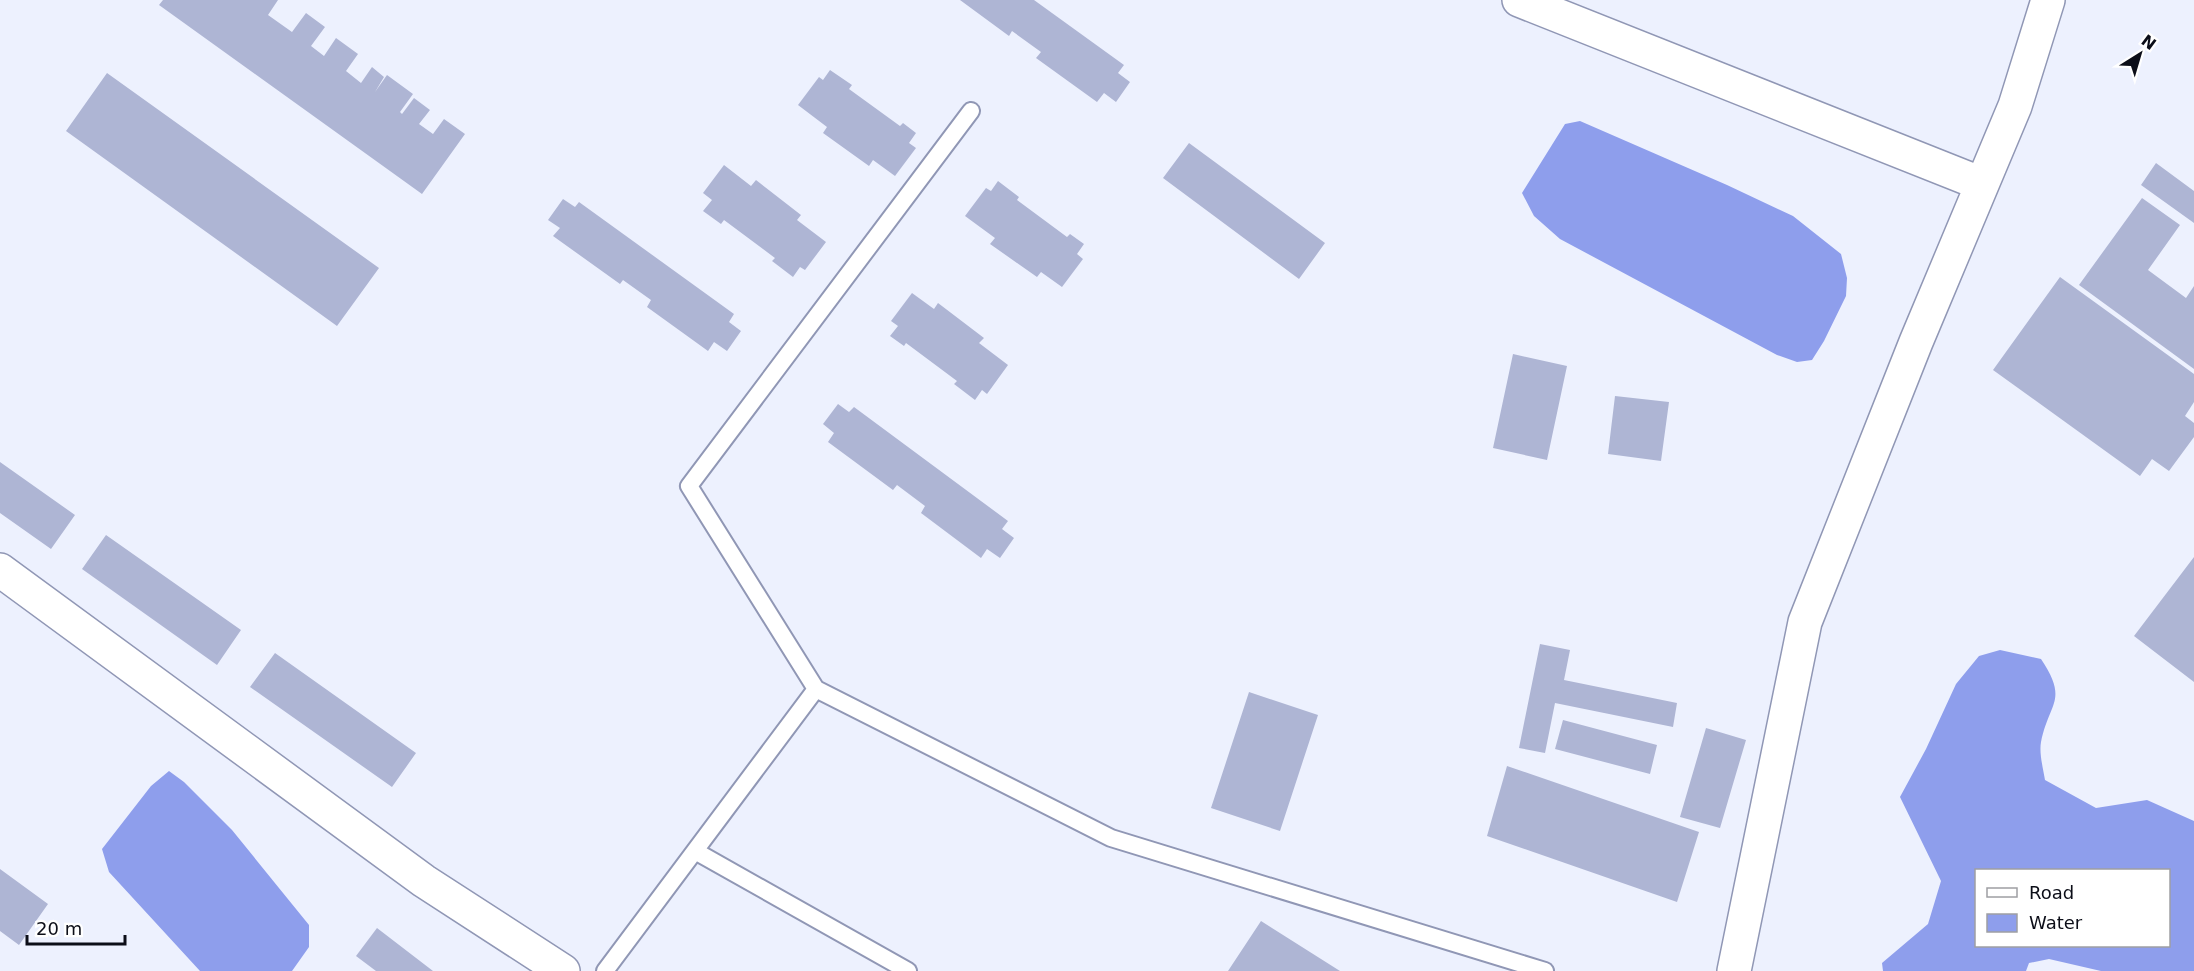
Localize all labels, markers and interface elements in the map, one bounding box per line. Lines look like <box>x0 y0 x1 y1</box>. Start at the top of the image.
north arrow <box>2110 24 2170 84</box>
text: N <box>2138 31 2160 54</box>
legend <box>1975 869 2170 947</box>
text: Road <box>2029 882 2074 903</box>
scale bar <box>27 908 124 946</box>
text: Water <box>2029 912 2083 933</box>
text: 20 m <box>36 918 82 939</box>

